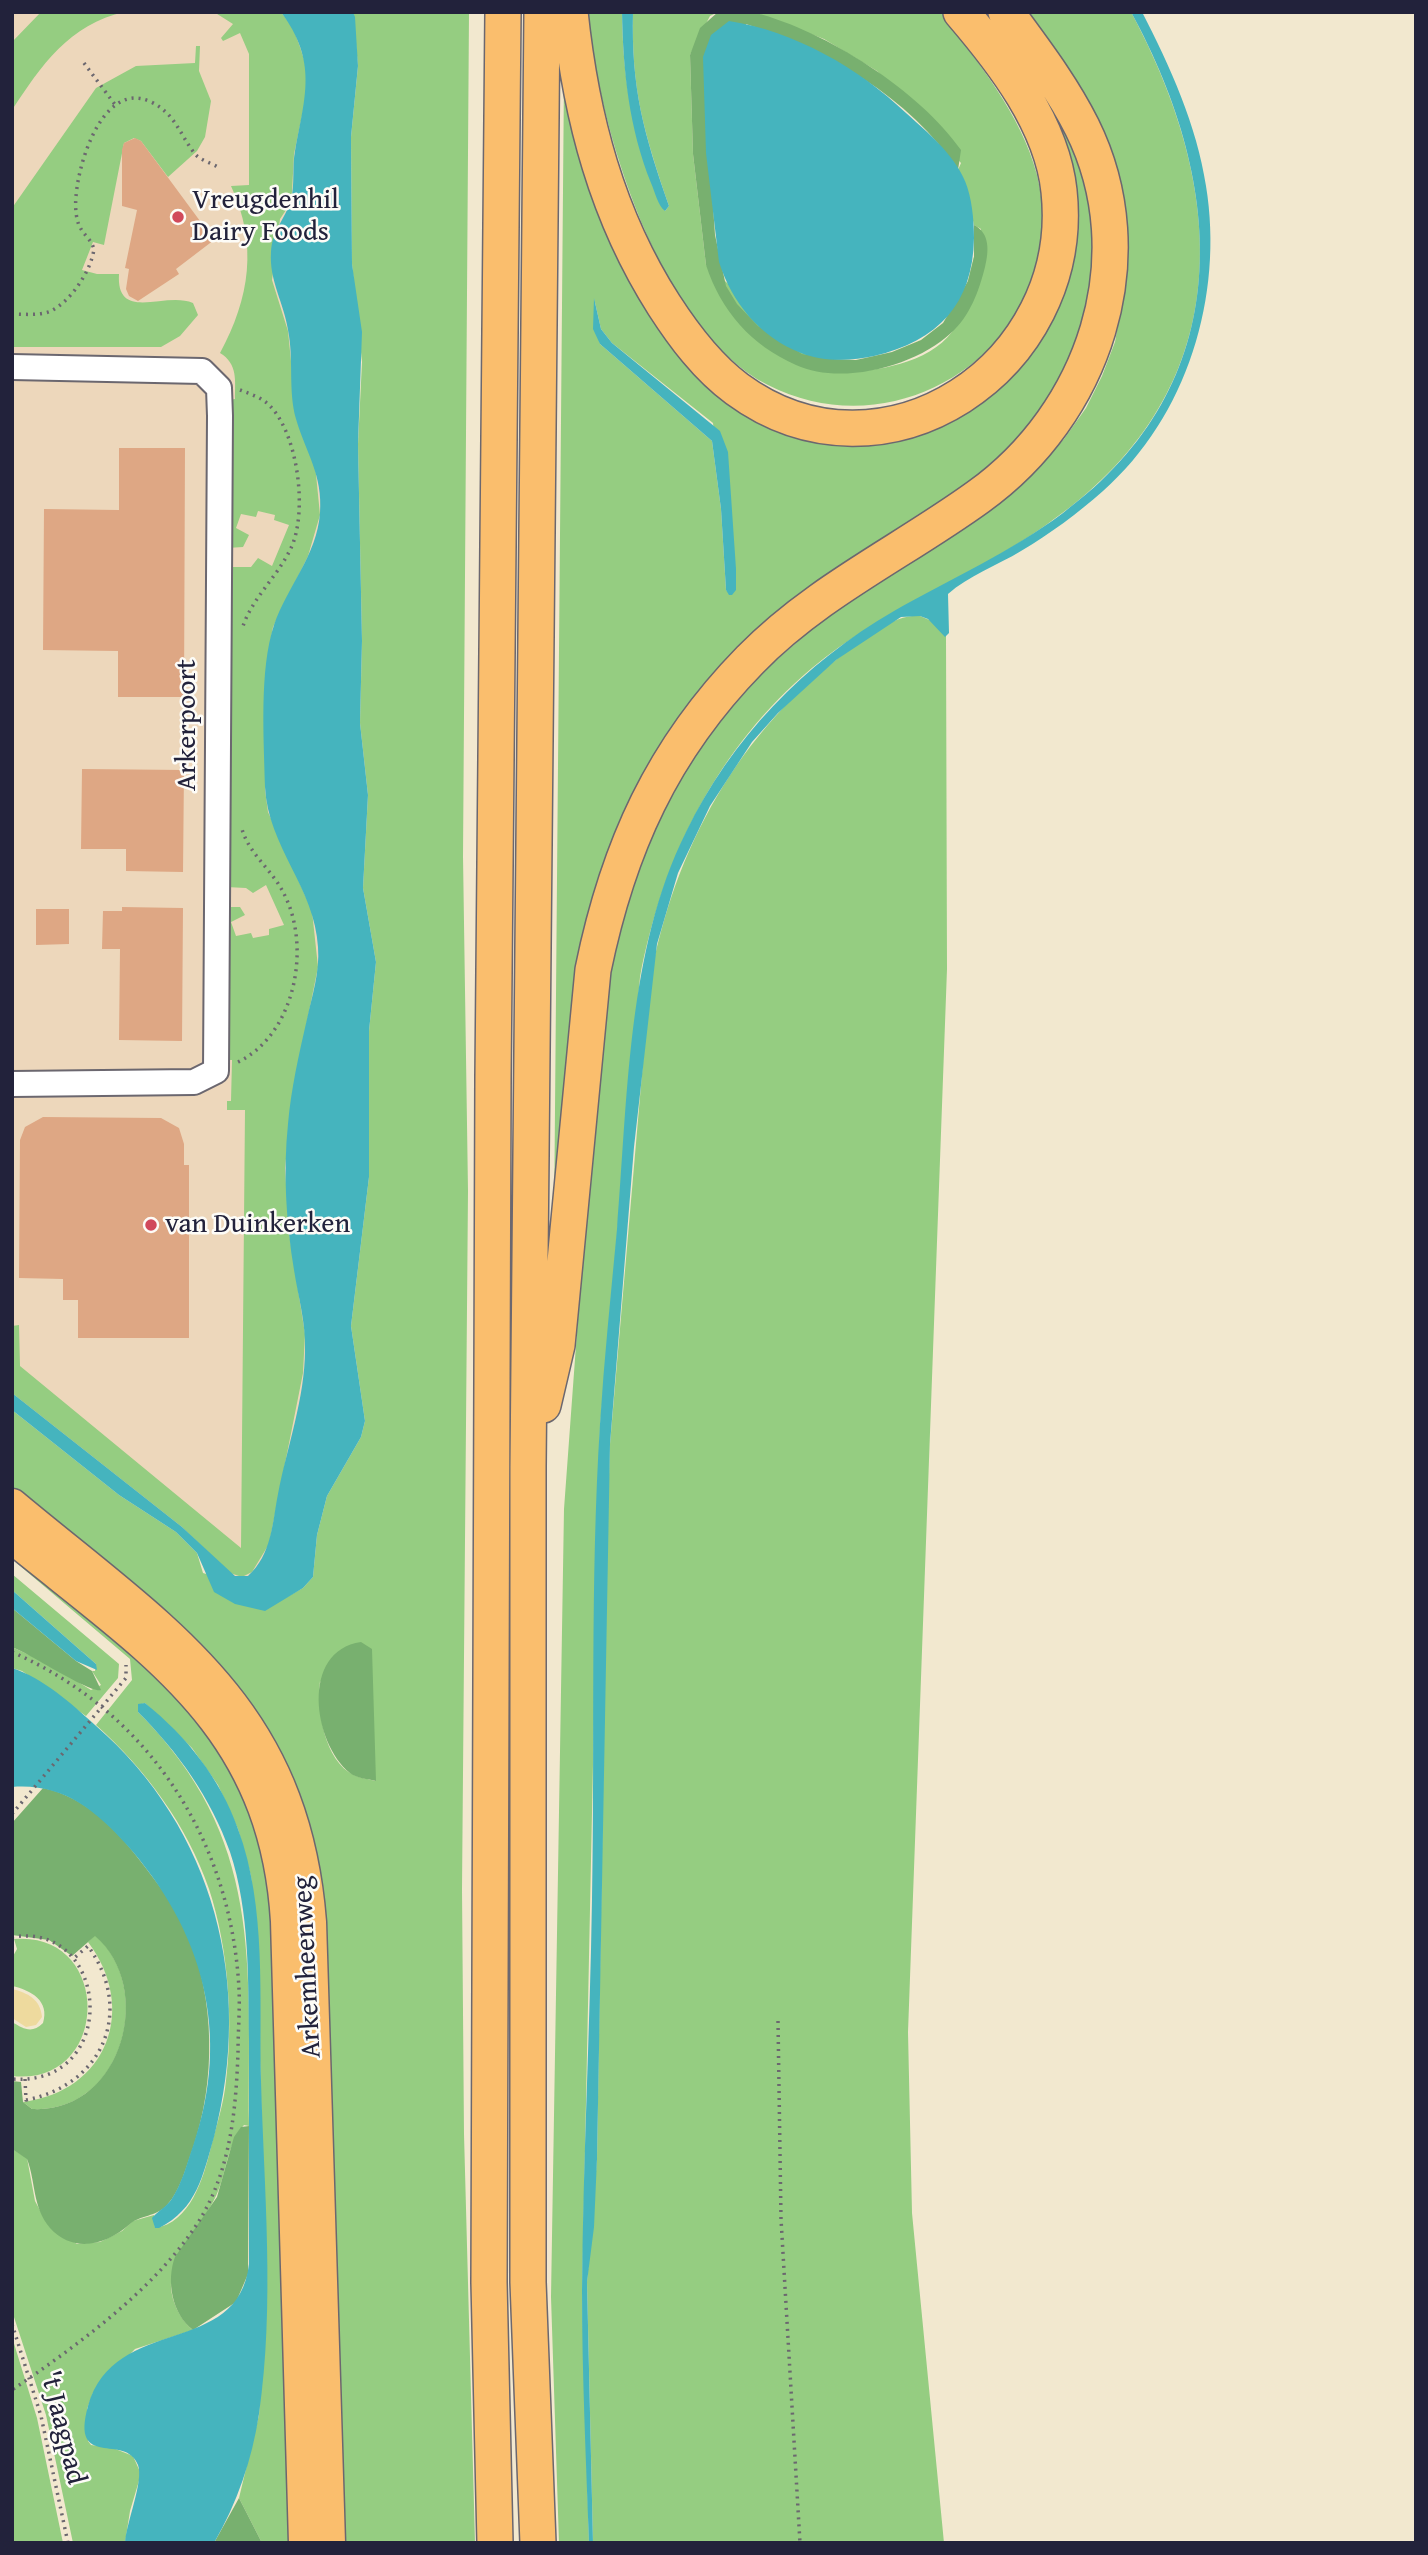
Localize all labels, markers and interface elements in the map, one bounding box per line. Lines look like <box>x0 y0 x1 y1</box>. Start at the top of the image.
place label: Vreugdenhil Dairy Foods <box>192 184 339 250</box>
marker: Vreugdenhil Dairy Foods <box>170 209 186 225</box>
street label: Arkerpoort <box>171 659 205 791</box>
place label: van Duinkerken <box>165 1208 350 1242</box>
marker: van Duinkerken <box>143 1217 159 1233</box>
street label: Arkemheenweg <box>286 1875 330 2059</box>
street label: 't Jaagpad <box>32 2368 92 2488</box>

